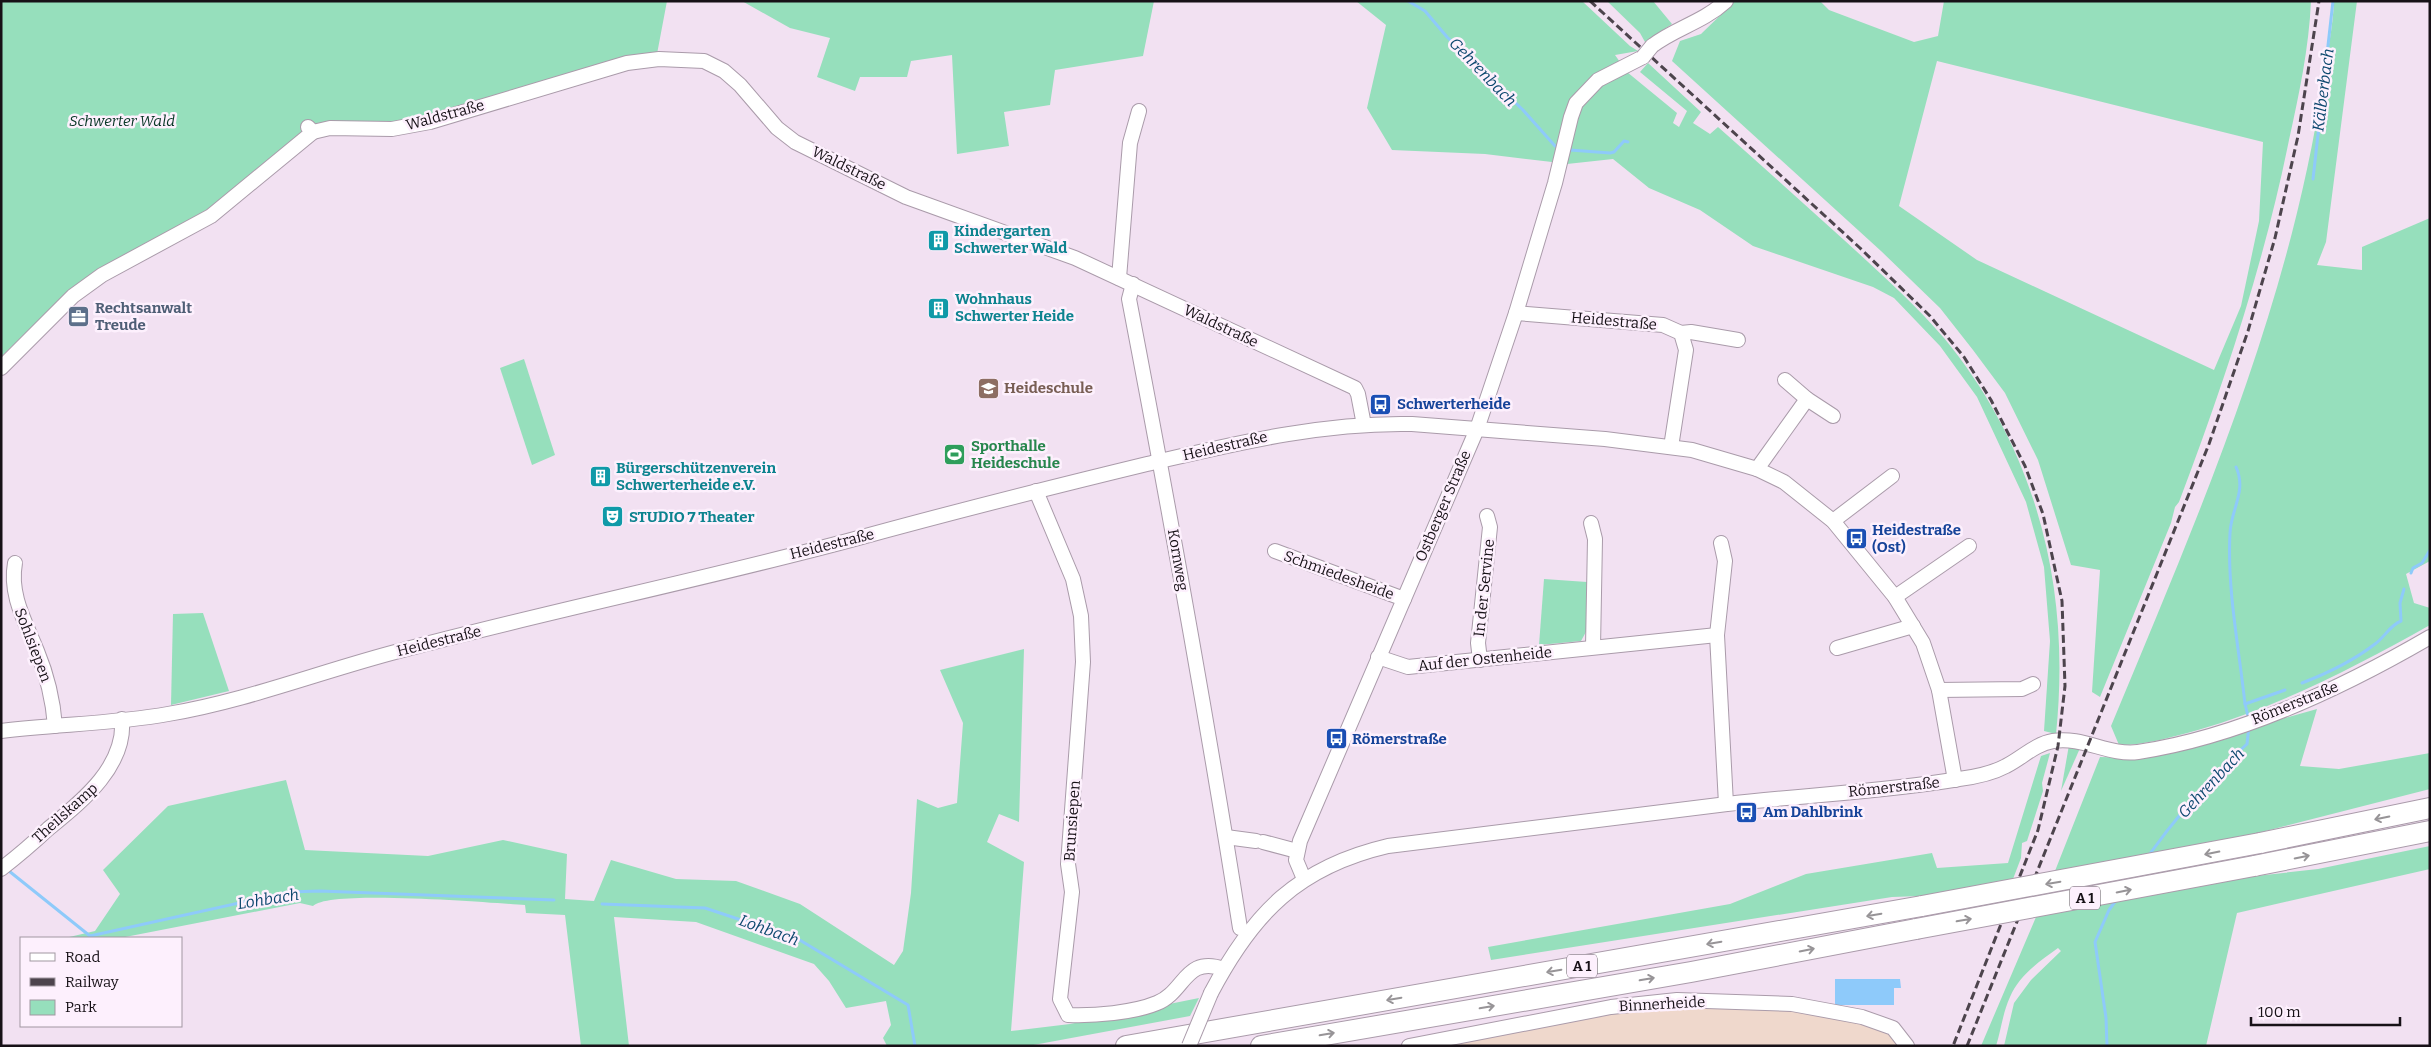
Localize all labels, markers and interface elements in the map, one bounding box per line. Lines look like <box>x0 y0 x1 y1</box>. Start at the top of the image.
water label: Gehrenbach <box>1445 34 1521 110</box>
water label: Kälberbach <box>2308 47 2338 133</box>
street label: Waldstraße <box>404 96 486 134</box>
park label: Schwerter Wald <box>69 112 175 130</box>
street label: Waldstraße <box>809 142 889 194</box>
place label: Kindergarten Schwerter Wald <box>954 222 1067 257</box>
building icon: Kindergarten Schwerter Wald <box>926 228 950 252</box>
place label: Wohnhaus Schwerter Heide <box>955 290 1074 325</box>
building icon: Wohnhaus Schwerter Heide <box>927 296 951 320</box>
place label: Rechtsanwalt Treude <box>95 299 192 334</box>
street label: Waldstraße <box>1181 301 1261 351</box>
office icon: Rechtsanwalt Treude <box>67 305 91 329</box>
street label: Heidestraße <box>1570 308 1658 334</box>
school or university icon: Heideschule <box>976 376 1000 400</box>
place label: Heideschule <box>1004 379 1093 397</box>
bus stop icon: Schwerterheide <box>1369 392 1393 416</box>
place label: Schwerterheide <box>1397 395 1511 413</box>
street label: Heidestraße <box>1181 428 1269 464</box>
place label: Sporthalle Heideschule <box>971 437 1060 472</box>
sports icon: Sporthalle Heideschule <box>943 443 967 467</box>
street label: Ostberger Straße <box>1411 448 1475 564</box>
place label: Bürgerschützenverein Schwerterheide e.V. <box>616 459 776 494</box>
building icon: Bürgerschützenverein Schwerterheide e.V. <box>588 465 612 489</box>
theatre icon: STUDIO 7 Theater <box>601 505 625 529</box>
place label: STUDIO 7 Theater <box>629 508 754 526</box>
place label: Heidestraße (Ost) <box>1872 521 1961 556</box>
street label: Heidestraße <box>788 525 876 563</box>
bus stop icon: Heidestraße (Ost) <box>1844 527 1868 551</box>
street label: Kornweg <box>1164 528 1192 592</box>
street label: In der Servine <box>1470 538 1498 638</box>
street label: Schmiedesheide <box>1281 547 1397 603</box>
street label: Sohlsiepen <box>11 606 55 685</box>
street label: Heidestraße <box>395 622 483 660</box>
street label: Auf der Ostenheide <box>1417 643 1553 675</box>
street label: Römerstraße <box>2249 677 2341 729</box>
bus stop icon: Römerstraße <box>1324 727 1348 751</box>
place label: Römerstraße <box>1352 730 1447 748</box>
water label: Gehrenbach <box>2174 744 2248 822</box>
street label: Römerstraße <box>1847 773 1941 801</box>
street label: Theilskamp <box>29 779 101 847</box>
street label: Brunsiepen <box>1060 779 1084 862</box>
bus stop icon: Am Dahlbrink <box>1735 800 1759 824</box>
place label: Am Dahlbrink <box>1763 803 1863 821</box>
one-way arrow <box>2375 814 2391 823</box>
one-way arrow <box>2205 848 2221 858</box>
one-way arrow <box>2294 851 2310 861</box>
one-way arrow <box>2045 878 2061 888</box>
water label: Lohbach <box>236 885 300 913</box>
one-way arrow <box>2116 885 2132 895</box>
road number: A 1 <box>2070 886 2100 910</box>
water label: Lohbach <box>737 910 801 950</box>
one-way arrow <box>1867 910 1883 920</box>
one-way arrow <box>1956 915 1972 924</box>
legend <box>20 937 182 1027</box>
one-way arrow <box>1707 939 1723 949</box>
one-way arrow <box>1798 944 1814 954</box>
text: Road <box>65 948 100 966</box>
road number: A 1 <box>1567 954 1597 978</box>
one-way arrow <box>1547 967 1563 977</box>
text: Railway <box>65 973 119 991</box>
one-way arrow <box>1638 974 1654 984</box>
street label: Binnerheide <box>1618 993 1706 1015</box>
one-way arrow <box>1387 994 1403 1004</box>
scale bar <box>2251 994 2400 1026</box>
text: Park <box>65 998 97 1016</box>
one-way arrow <box>1478 1001 1494 1011</box>
text: 100 m <box>2258 1003 2301 1021</box>
one-way arrow <box>1318 1029 1334 1039</box>

